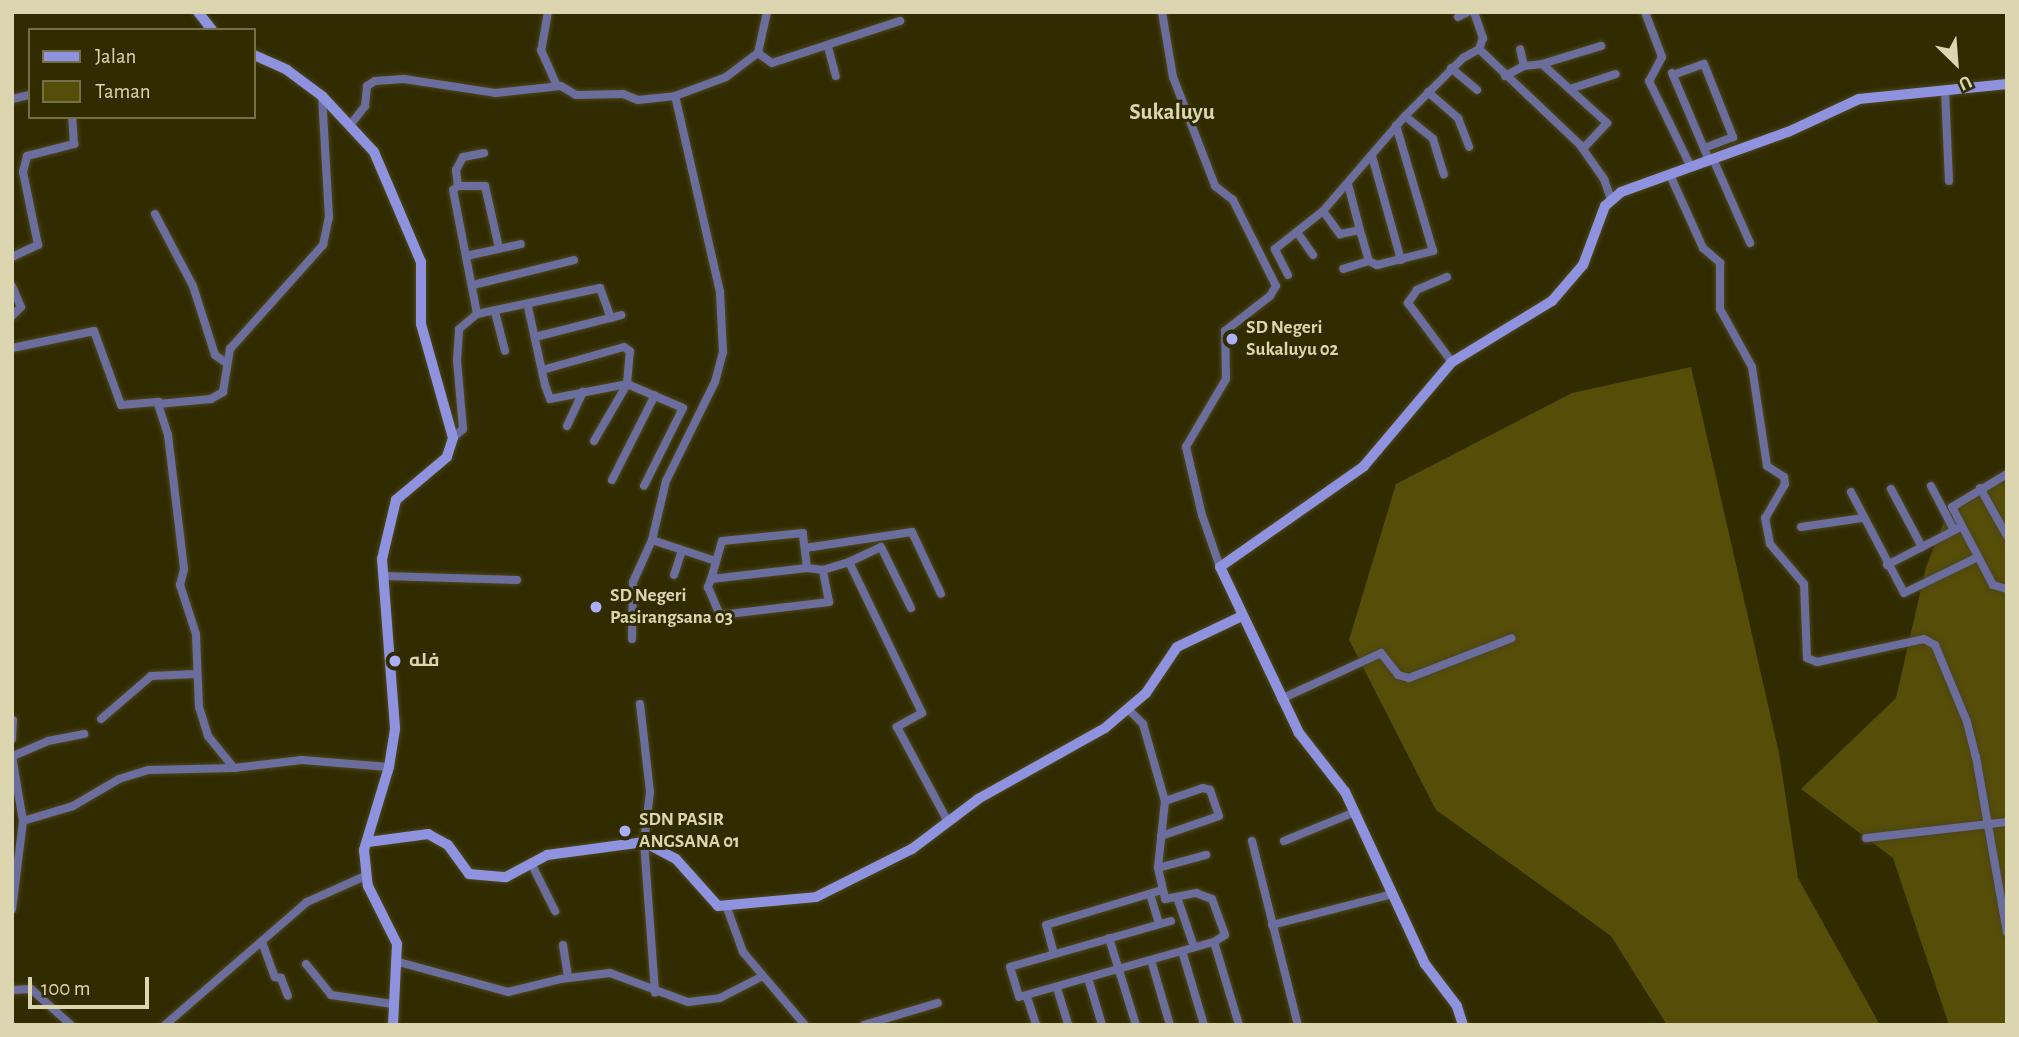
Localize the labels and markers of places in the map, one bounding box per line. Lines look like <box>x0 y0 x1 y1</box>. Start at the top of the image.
place label: SD Negeri Sukaluyu 02 <box>1246 317 1339 361</box>
marker: SD Negeri Sukaluyu 02 <box>1224 331 1240 347</box>
place label: SD Negeri Pasirangsana 03 <box>610 585 733 629</box>
marker: SD Negeri Pasirangsana 03 <box>588 599 604 615</box>
place label: فله <box>409 650 439 672</box>
marker: فله <box>387 653 403 669</box>
place label: SDN PASIR ANGSANA 01 <box>639 809 740 853</box>
marker: SDN PASIR ANGSANA 01 <box>617 823 633 839</box>

